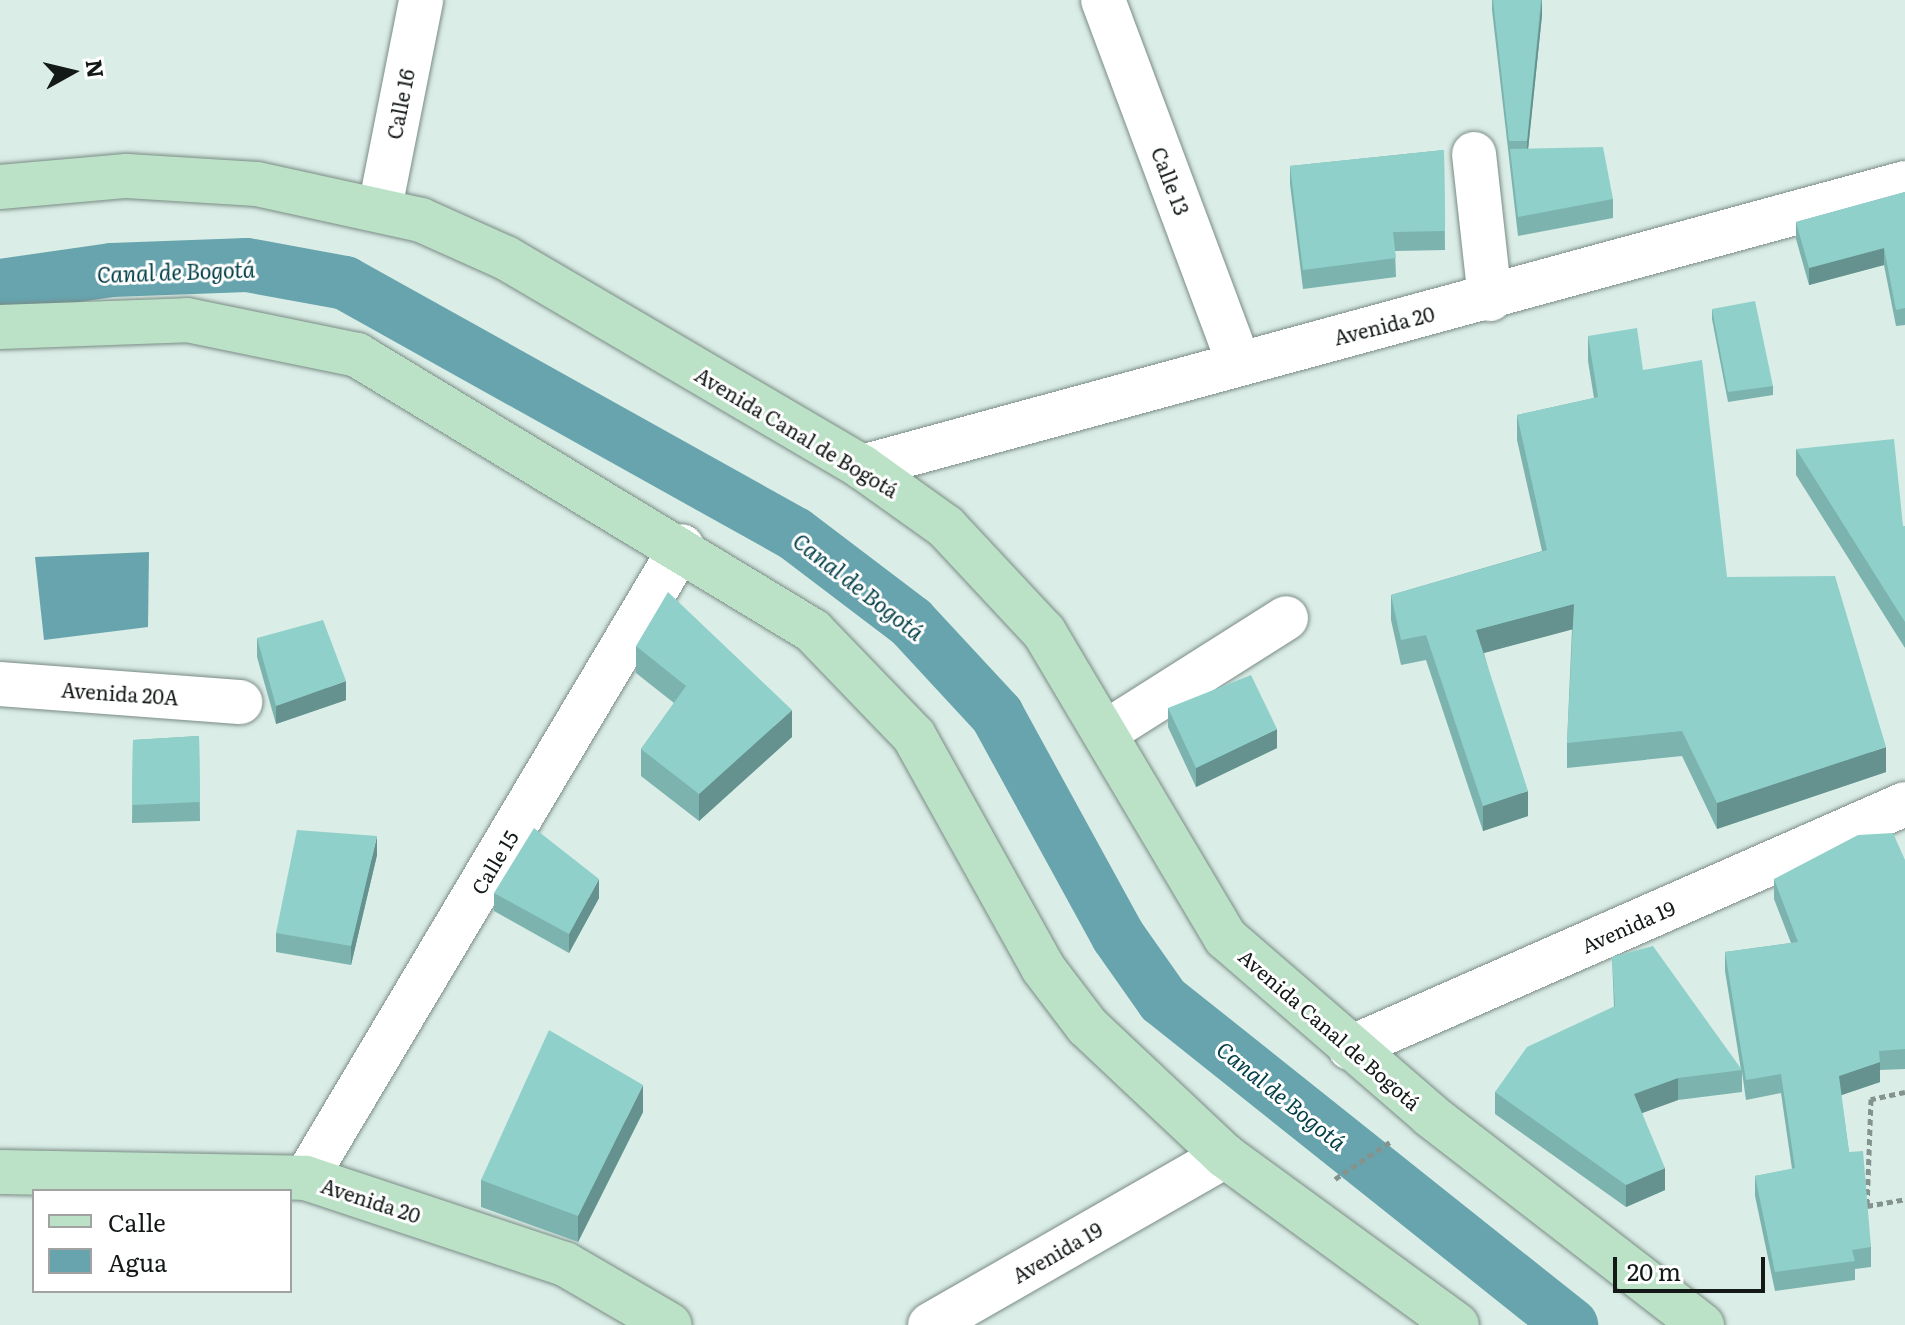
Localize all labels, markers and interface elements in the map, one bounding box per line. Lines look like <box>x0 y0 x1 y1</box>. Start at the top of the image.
north arrow <box>32 32 112 112</box>
text: N <box>79 57 114 80</box>
street label: Calle 16 <box>381 67 419 141</box>
street label: Calle 13 <box>1147 144 1195 218</box>
water label: Canal de Bogotá <box>96 255 256 287</box>
street label: Avenida 20 <box>1331 301 1437 349</box>
street label: Avenida Canal de Bogotá <box>691 362 903 502</box>
water label: Canal de Bogotá <box>788 527 930 645</box>
street label: Avenida 20A <box>60 677 180 709</box>
street label: Calle 15 <box>466 826 522 898</box>
street label: Avenida 19 <box>1577 895 1679 957</box>
street label: Avenida Canal de Bogotá <box>1234 944 1426 1114</box>
water label: Canal de Bogotá <box>1212 1035 1352 1155</box>
street label: Avenida 20 <box>318 1173 424 1227</box>
legend <box>32 1189 292 1293</box>
text: Calle <box>108 1204 166 1239</box>
street label: Avenida 19 <box>1008 1217 1106 1287</box>
scale bar <box>1617 1241 1769 1291</box>
text: Agua <box>108 1244 167 1279</box>
text: 20 m <box>1627 1253 1681 1288</box>

